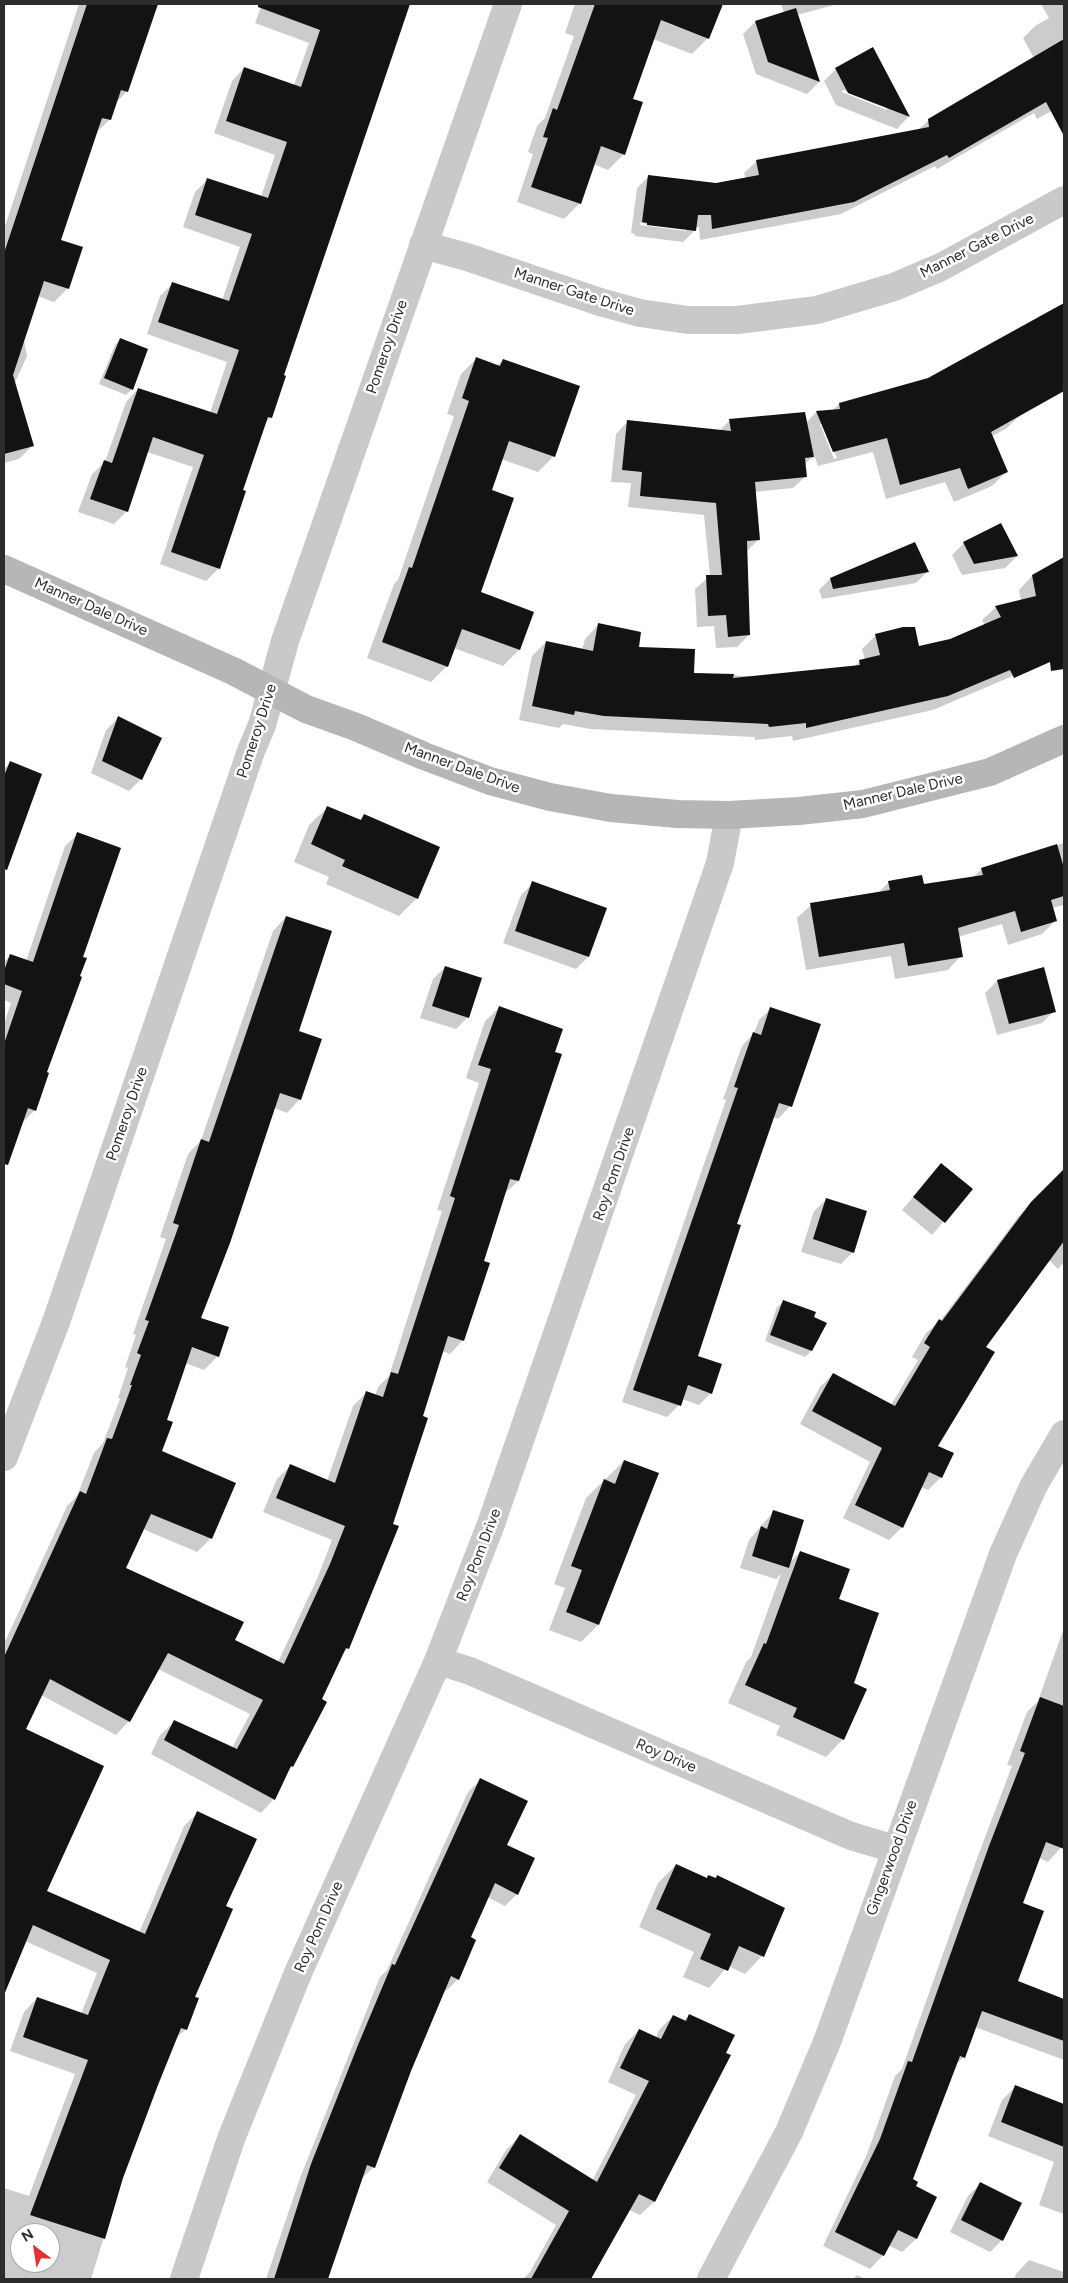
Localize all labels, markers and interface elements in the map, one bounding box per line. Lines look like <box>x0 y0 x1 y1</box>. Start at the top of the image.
street label: Manner Gate Drive <box>917 210 1037 282</box>
street label: Manner Gate Drive <box>512 264 636 320</box>
street label: Pomeroy Drive <box>363 298 411 396</box>
street label: Manner Dale Drive <box>32 574 150 640</box>
street label: Pomeroy Drive <box>233 682 281 780</box>
street label: Manner Dale Drive <box>402 739 522 797</box>
street label: Manner Dale Drive <box>842 770 964 814</box>
street label: Pomeroy Drive <box>103 1065 151 1163</box>
street label: Roy Pom Drive <box>590 1125 638 1223</box>
street label: Roy Pom Drive <box>453 1506 505 1604</box>
street label: Roy Drive <box>633 1735 699 1777</box>
street label: Gingerwood Drive <box>863 1798 921 1918</box>
street label: Roy Pom Drive <box>291 1879 347 1975</box>
north arrow <box>10 2223 60 2273</box>
text: N <box>19 2226 37 2246</box>

